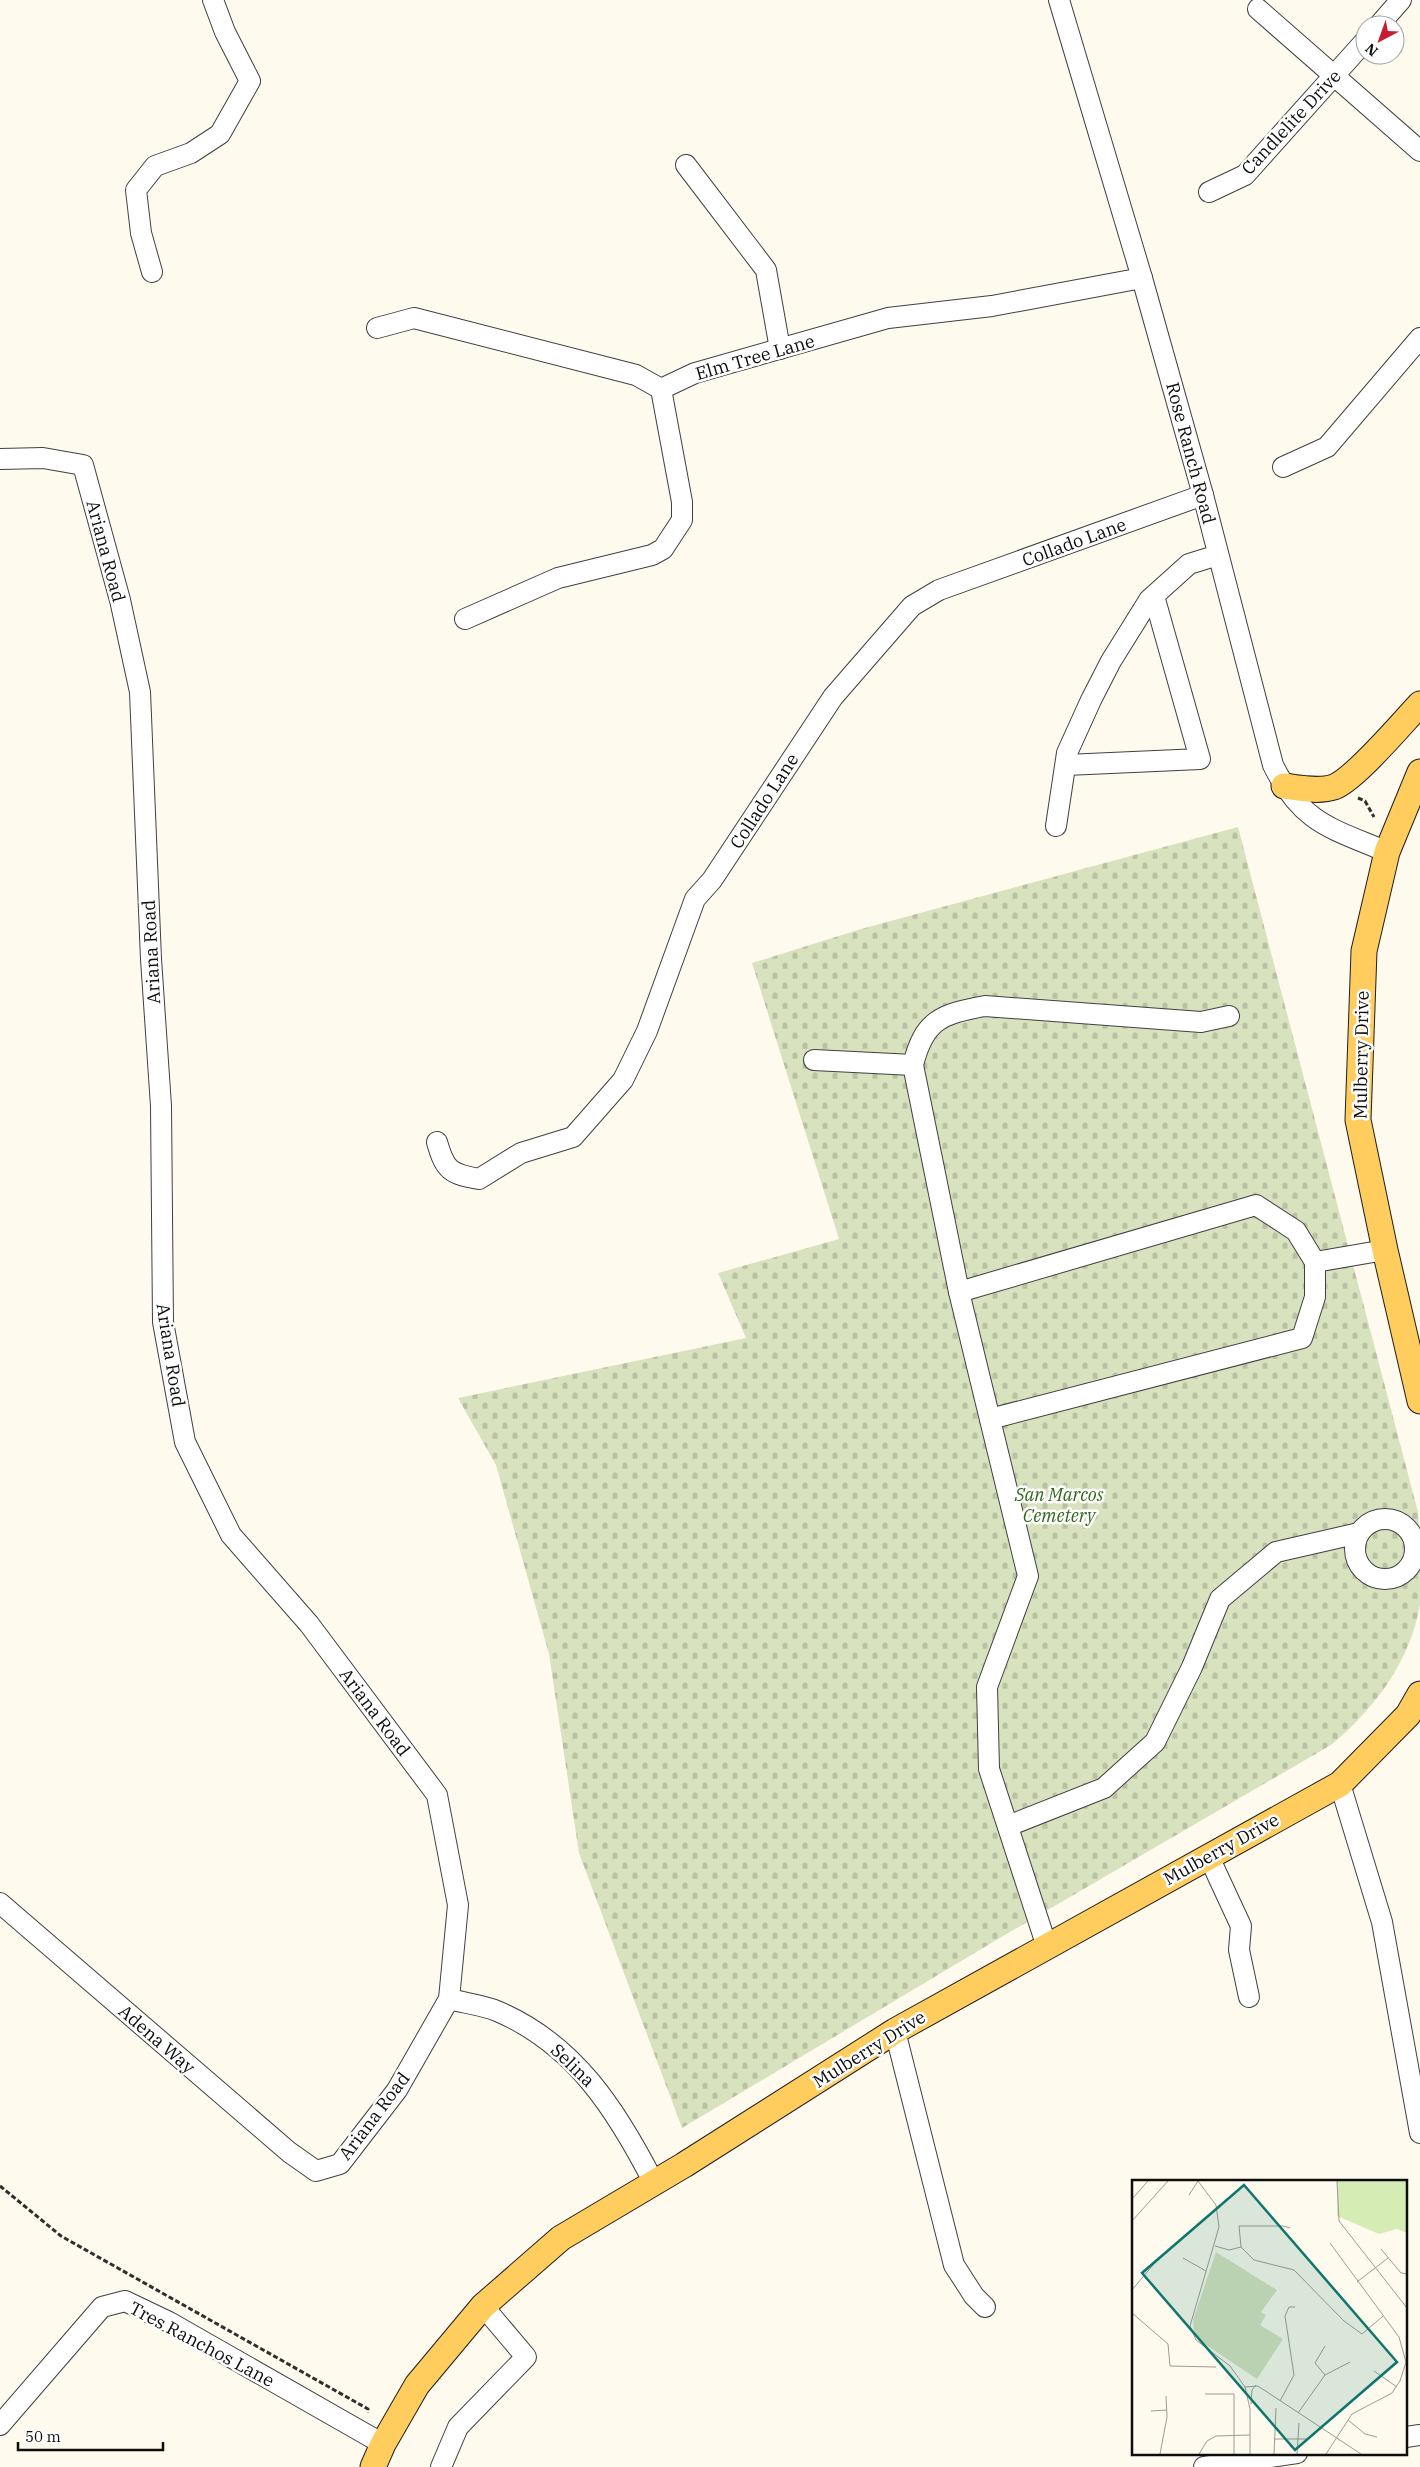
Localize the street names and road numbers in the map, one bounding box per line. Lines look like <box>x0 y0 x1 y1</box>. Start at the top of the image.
street label: Candlelite Drive <box>1236 65 1346 179</box>
street label: Elm Tree Lane <box>693 329 817 385</box>
street label: Rose Ranch Road <box>1161 380 1221 526</box>
street label: Ariana Road <box>81 498 131 604</box>
street label: Collado Lane <box>1019 513 1129 571</box>
street label: Collado Lane <box>725 749 803 853</box>
street label: Ariana Road <box>137 899 165 1005</box>
street label: Mulberry Drive <box>1348 991 1374 1119</box>
street label: Ariana Road <box>151 1302 191 1408</box>
street label: Ariana Road <box>334 1663 416 1761</box>
street label: Mulberry Drive <box>1159 1808 1283 1890</box>
street label: Adena Way <box>114 1999 200 2079</box>
street label: Mulberry Drive <box>808 2005 930 2093</box>
street label: Selina <box>546 2038 600 2092</box>
street label: Ariana Road <box>333 2067 415 2165</box>
street label: Tres Ranchos Lane <box>126 2296 278 2392</box>

